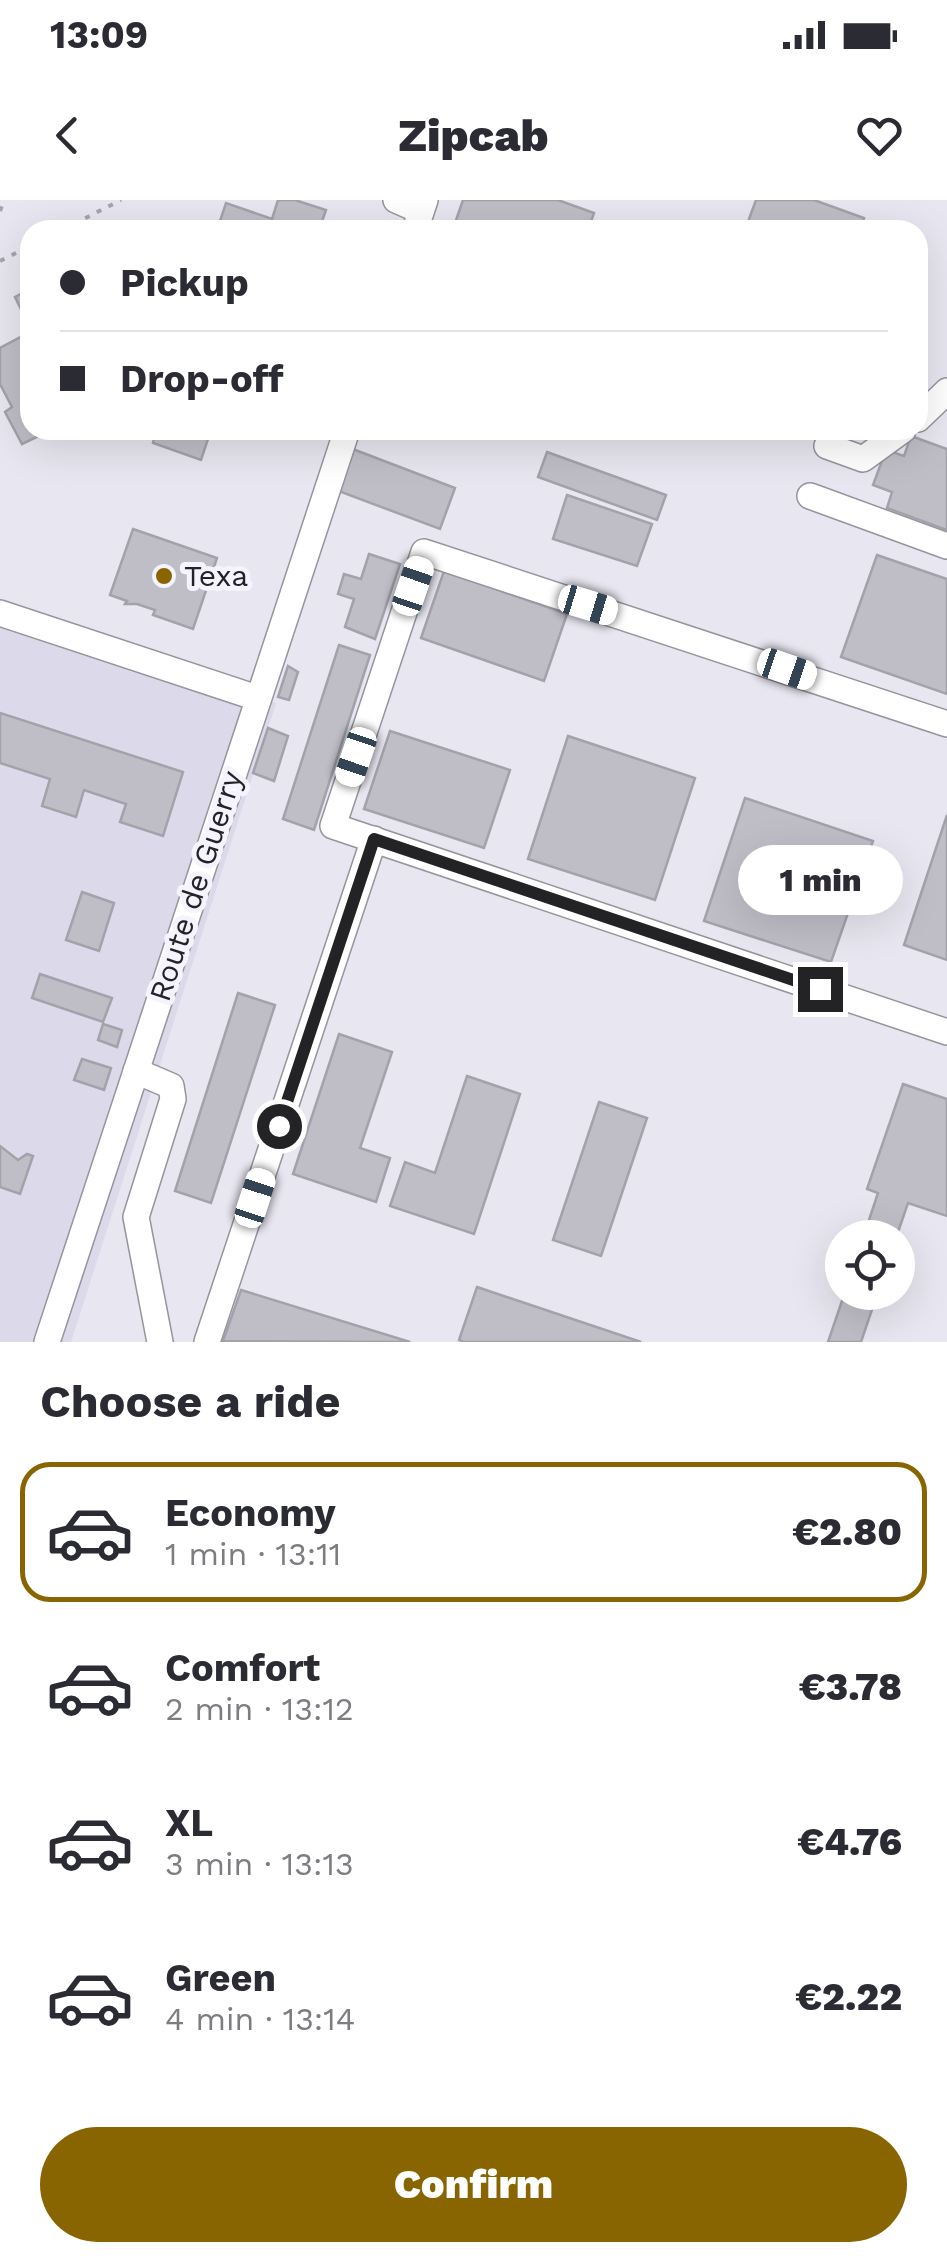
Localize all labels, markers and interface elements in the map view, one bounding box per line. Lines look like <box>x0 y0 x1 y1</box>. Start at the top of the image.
text: 13:09 <box>50 13 148 57</box>
icon: back <box>40 108 95 163</box>
icon: heart <box>852 108 907 163</box>
text: Zipcab <box>398 109 549 162</box>
text: Pickup <box>120 261 249 305</box>
text: Drop-off <box>120 357 284 401</box>
car <box>389 553 437 619</box>
place label: Texa <box>184 558 248 593</box>
marker: Texa <box>153 565 175 587</box>
car <box>555 582 621 628</box>
car <box>754 645 820 693</box>
car <box>332 724 380 790</box>
street label: Route de Guerry <box>142 766 249 1005</box>
callout: 1 min <box>738 844 902 914</box>
text: 1 min <box>779 861 862 899</box>
route end <box>798 967 843 1012</box>
route start <box>257 1104 302 1149</box>
car <box>231 1165 279 1231</box>
map controls <box>825 1220 915 1310</box>
button: locate <box>825 1220 915 1310</box>
text: Choose a ride <box>40 1375 340 1428</box>
icon: car <box>45 1487 135 1577</box>
text: Economy <box>165 1491 336 1535</box>
text: €2.80 <box>792 1510 902 1554</box>
text: 1 min · 13:11 <box>165 1535 341 1573</box>
icon: car <box>45 1642 135 1732</box>
text: Comfort <box>165 1646 320 1690</box>
text: €3.78 <box>799 1665 902 1709</box>
text: 2 min · 13:12 <box>165 1690 354 1728</box>
icon: car <box>45 1797 135 1887</box>
text: XL <box>165 1801 213 1845</box>
text: €4.76 <box>797 1820 902 1864</box>
text: 3 min · 13:13 <box>165 1845 354 1883</box>
icon: car <box>45 1952 135 2042</box>
text: Green <box>165 1956 276 2000</box>
text: €2.22 <box>795 1975 902 2019</box>
text: 4 min · 13:14 <box>165 2000 355 2038</box>
button: Confirm <box>40 2127 907 2242</box>

